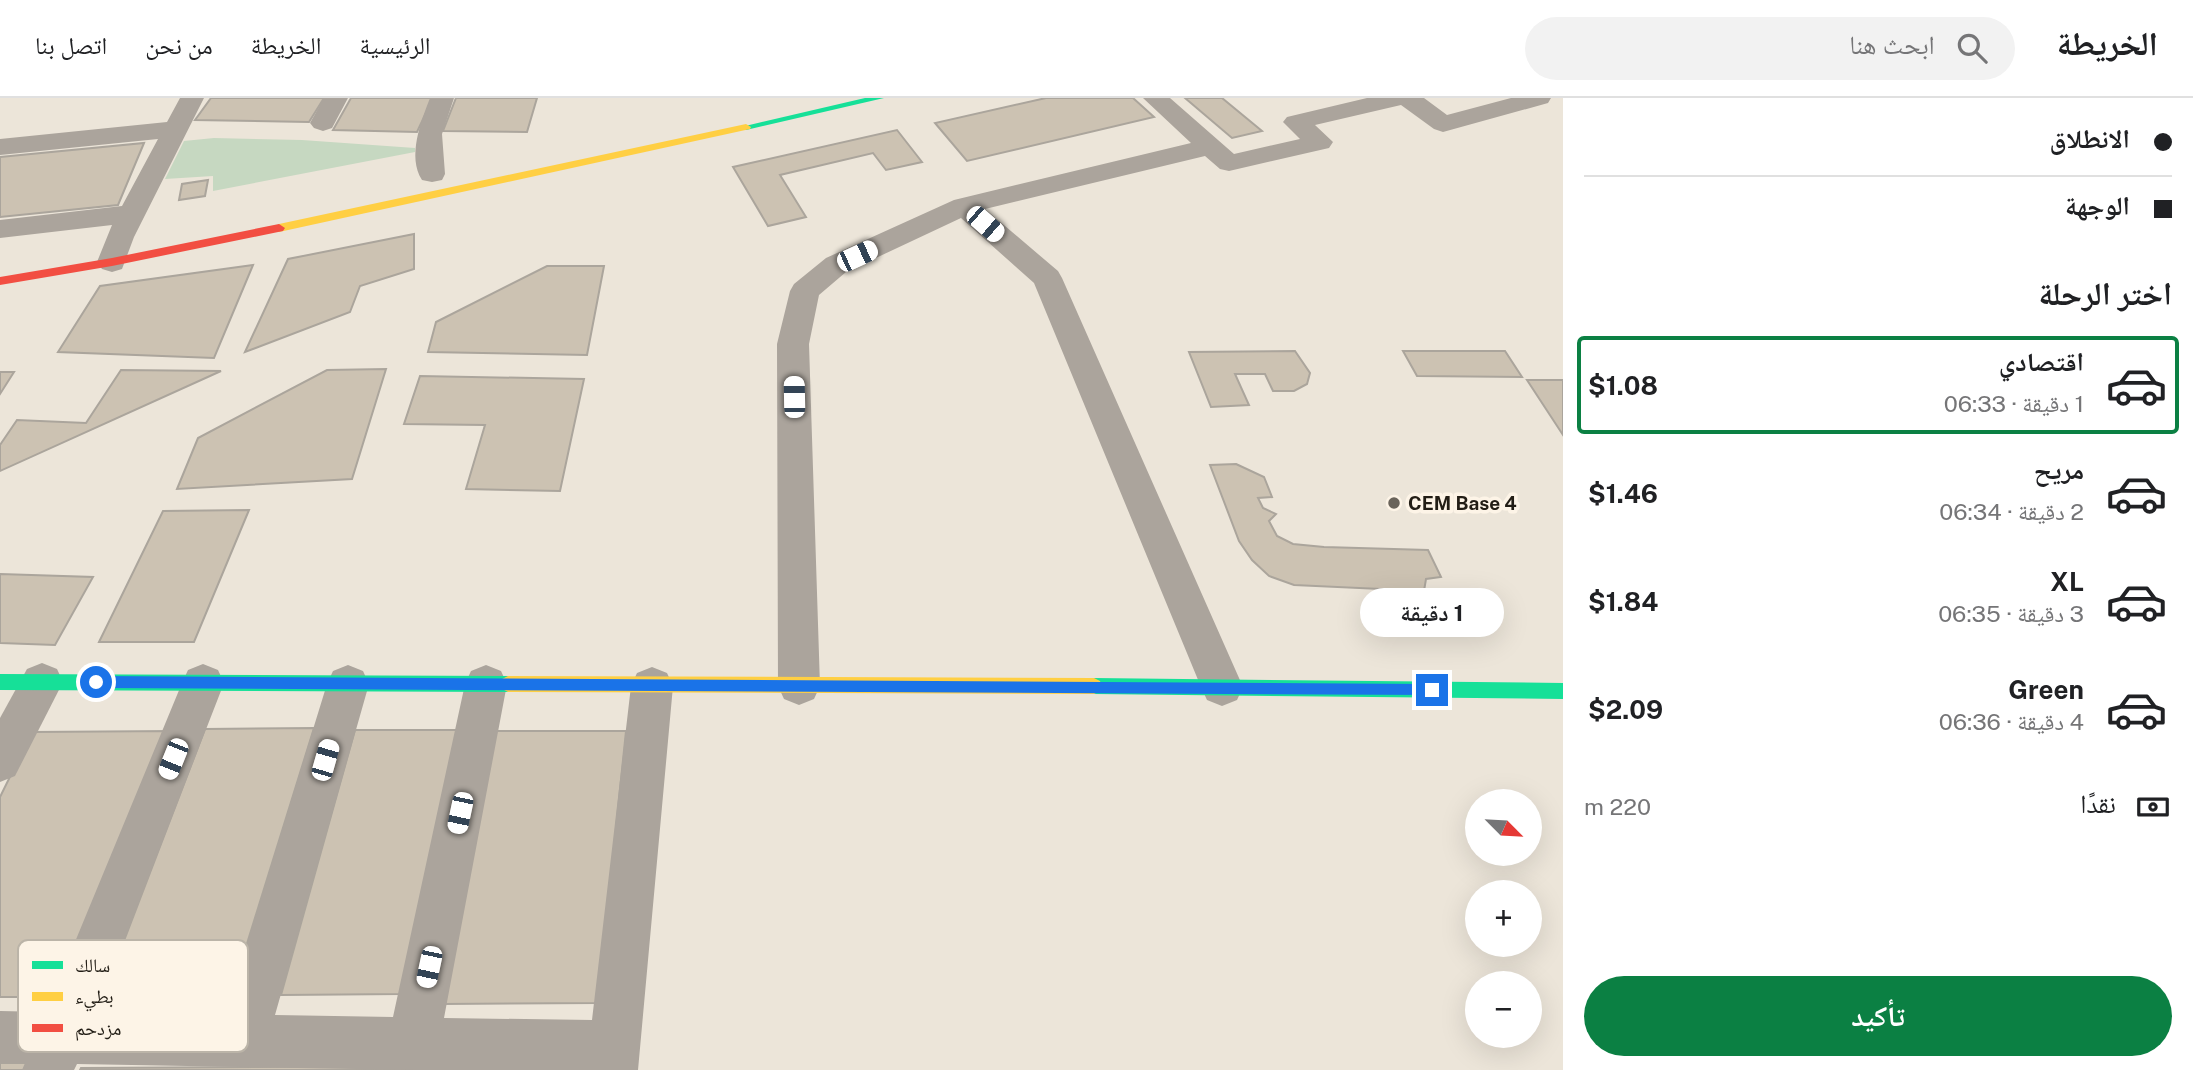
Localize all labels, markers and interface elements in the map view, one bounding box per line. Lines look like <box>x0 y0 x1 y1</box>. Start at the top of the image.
search box <box>1525 17 2015 80</box>
text: الخريطة <box>2057 24 2158 62</box>
text: ابحث هنا <box>1849 29 1935 60</box>
icon: search <box>1953 29 1991 67</box>
text: اتصل بنا <box>35 31 107 59</box>
text: من نحن <box>145 31 213 59</box>
text: الخريطة <box>251 31 321 59</box>
text: الرئيسية <box>359 31 431 59</box>
text: الانطلاق <box>2050 123 2130 154</box>
text: الوجهة <box>2065 190 2130 221</box>
car <box>963 202 1008 246</box>
car <box>834 238 881 274</box>
text: اختر الرحلة <box>2039 275 2172 312</box>
text: اقتصادي <box>1999 346 2084 377</box>
icon: car <box>2105 354 2168 417</box>
text: $1.08 <box>1588 370 1658 401</box>
car <box>784 376 805 418</box>
text: 1 دقيقة · 06:33 <box>1944 390 2084 417</box>
text: مريح <box>2034 454 2084 485</box>
icon: car <box>2105 462 2168 525</box>
text: $1.46 <box>1588 478 1658 509</box>
place label: CEM Base 4 <box>1408 492 1517 514</box>
marker: CEM Base 4 <box>1386 495 1402 511</box>
text: 2 دقيقة · 06:34 <box>1939 498 2084 525</box>
text: XL <box>2050 566 2084 597</box>
icon: car <box>2105 570 2168 633</box>
text: $1.84 <box>1588 586 1658 617</box>
callout: 1 دقيقة <box>1360 588 1504 638</box>
text: 1 دقيقة <box>1400 599 1464 626</box>
text: 3 دقيقة · 06:35 <box>1938 600 2084 627</box>
route start <box>80 666 112 698</box>
route end <box>1416 674 1448 706</box>
text: Green <box>2008 674 2084 705</box>
icon: car <box>2105 678 2168 741</box>
text: $2.09 <box>1588 694 1663 725</box>
text: 4 دقيقة · 06:36 <box>1939 708 2084 735</box>
car <box>156 736 191 782</box>
car <box>310 737 341 783</box>
text: نقدًا <box>2080 788 2116 819</box>
icon: cash <box>2134 788 2172 826</box>
north arrow <box>1465 789 1542 866</box>
map controls <box>1465 789 1542 1048</box>
car <box>446 790 475 836</box>
text: 220 m <box>1584 793 1651 820</box>
button: + <box>1465 880 1542 957</box>
legend <box>18 940 248 1052</box>
car <box>415 944 444 990</box>
text: سالك <box>75 954 110 976</box>
button: − <box>1465 971 1542 1048</box>
button: تأكيد <box>1584 976 2172 1056</box>
text: بطيء <box>75 985 114 1012</box>
text: مزدحم <box>75 1017 121 1041</box>

